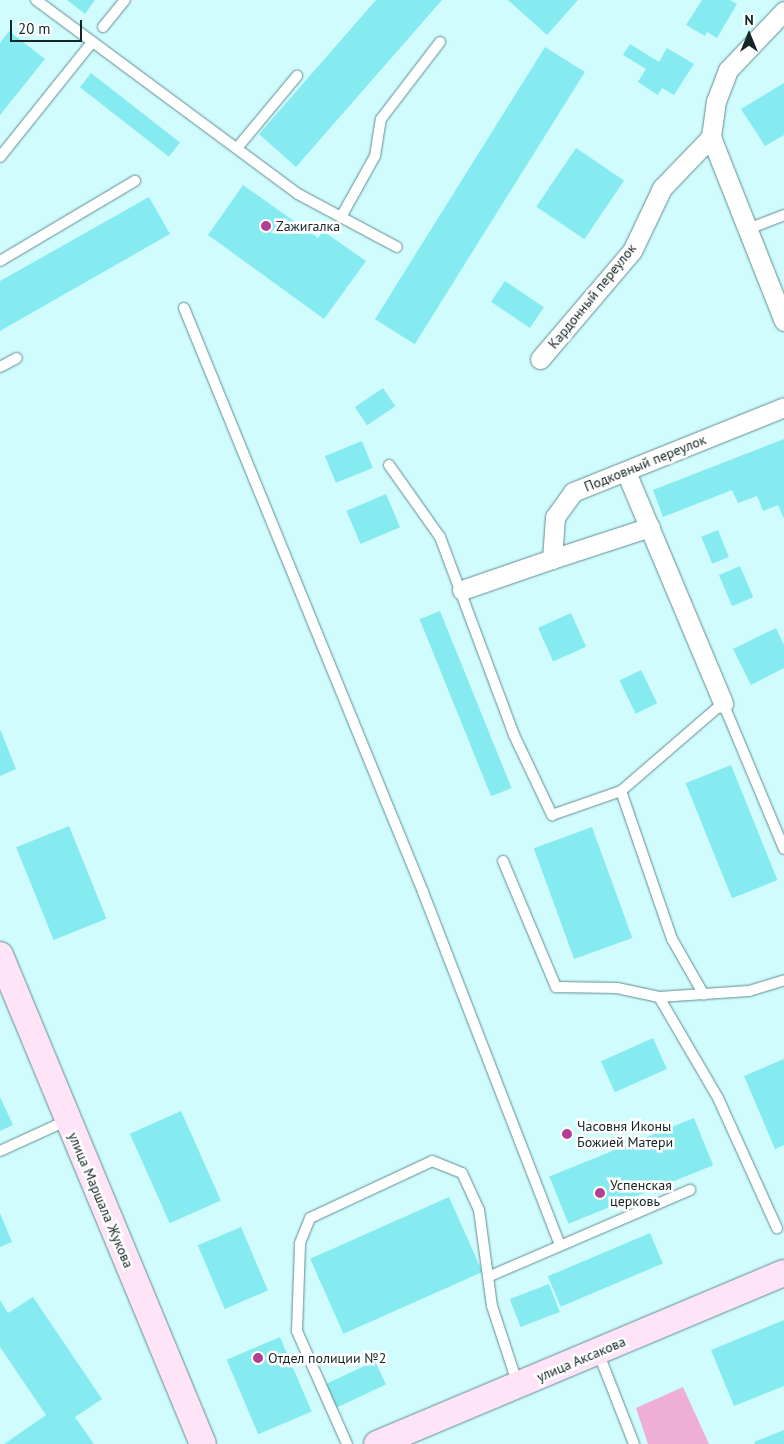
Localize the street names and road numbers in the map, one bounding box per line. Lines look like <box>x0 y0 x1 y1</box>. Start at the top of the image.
street label: Кардонный переулок <box>544 240 640 352</box>
street label: Подковный переулок <box>582 431 708 495</box>
street label: улица Маршала Жукова <box>65 1130 137 1270</box>
street label: улица Аксакова <box>534 1333 628 1385</box>

